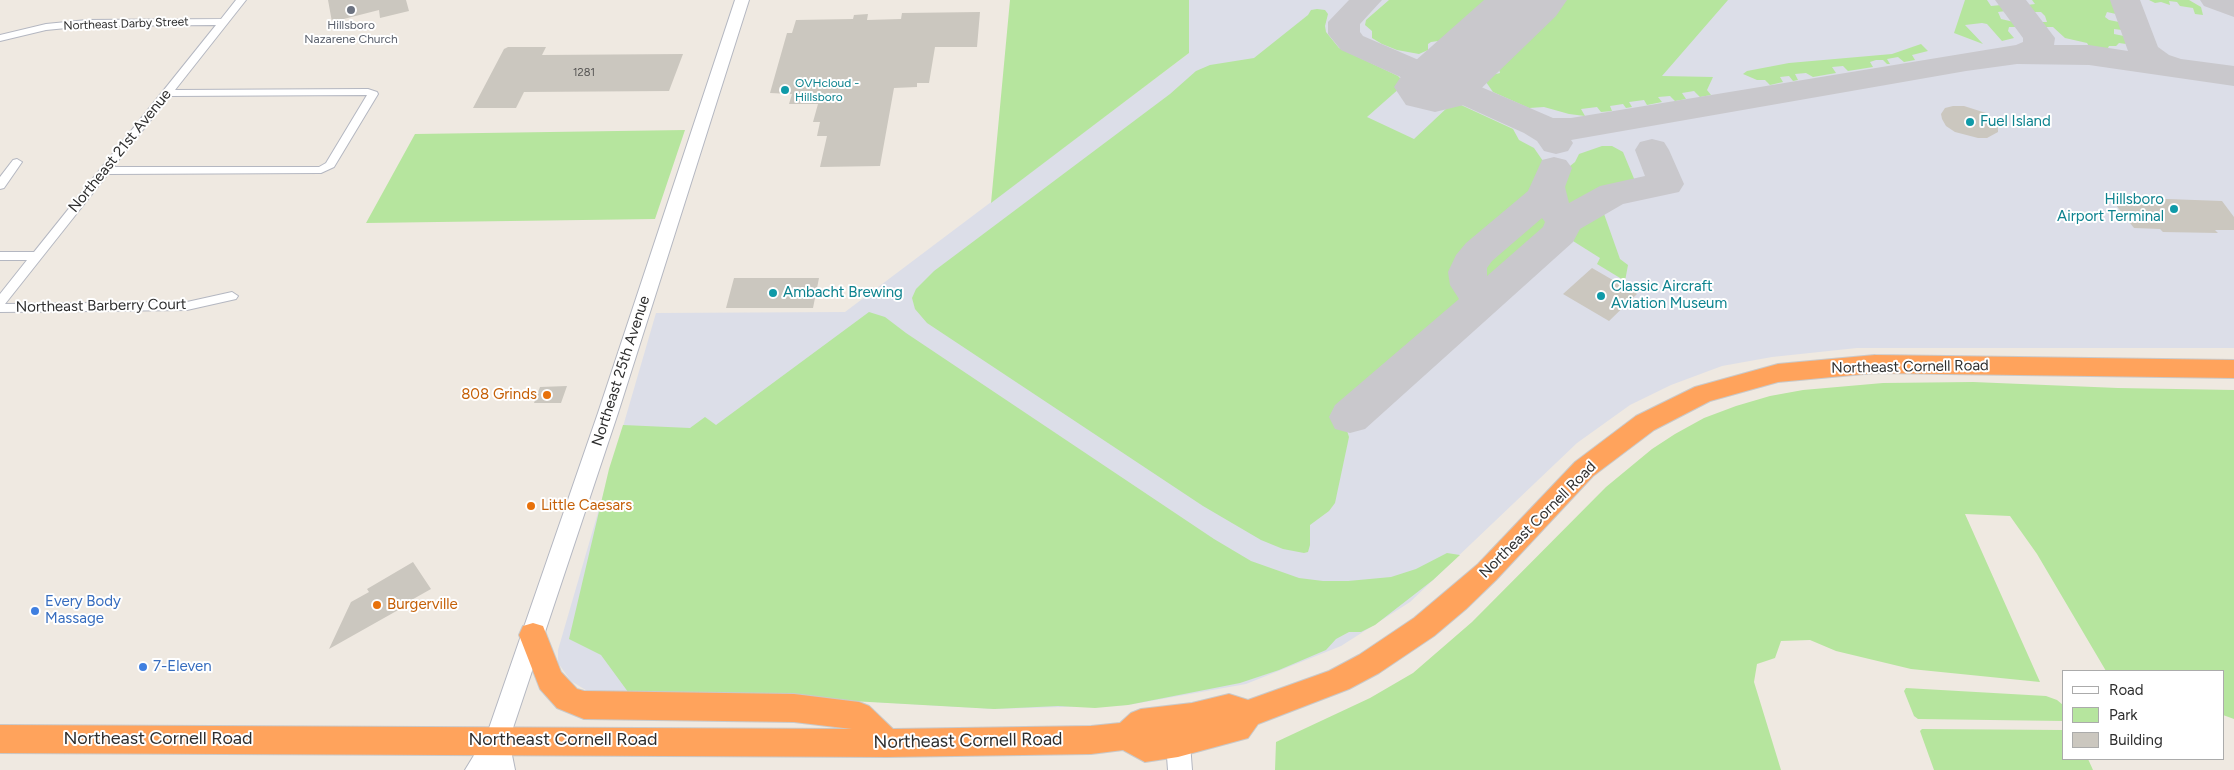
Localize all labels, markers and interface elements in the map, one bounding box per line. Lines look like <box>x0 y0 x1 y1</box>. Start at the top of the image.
marker: Hillsboro Nazarene Church <box>345 4 357 16</box>
street label: Northeast Darby Street <box>63 15 189 33</box>
place label: Hillsboro Nazarene Church <box>304 18 398 46</box>
house number: 1281 <box>573 66 595 80</box>
place label: OVHcloud - Hillsboro <box>795 76 859 104</box>
marker: OVHcloud - Hillsboro <box>779 84 791 96</box>
street label: Northeast 21st Avenue <box>65 86 175 216</box>
place label: Fuel Island <box>1980 113 2051 131</box>
marker: Fuel Island <box>1964 116 1976 128</box>
place label: Hillsboro Airport Terminal <box>2057 191 2164 226</box>
marker: Hillsboro Airport Terminal <box>2168 203 2180 215</box>
place label: Classic Aircraft Aviation Museum <box>1611 278 1727 313</box>
place label: Ambacht Brewing <box>783 284 903 302</box>
marker: Ambacht Brewing <box>767 287 779 299</box>
marker: Classic Aircraft Aviation Museum <box>1595 290 1607 302</box>
street label: Northeast 25th Avenue <box>588 294 654 448</box>
street label: Northeast Barberry Court <box>15 296 187 316</box>
street label: Northeast Cornell Road <box>1831 357 1989 377</box>
place label: 808 Grinds <box>461 386 537 404</box>
marker: 808 Grinds <box>541 389 553 401</box>
street label: Northeast Cornell Road <box>1476 458 1600 582</box>
place label: Little Caesars <box>541 497 632 515</box>
marker: Little Caesars <box>525 500 537 512</box>
place label: Every Body Massage <box>45 593 121 628</box>
place label: Burgerville <box>387 596 458 614</box>
marker: Burgerville <box>371 599 383 611</box>
marker: Every Body Massage <box>29 605 41 617</box>
place label: 7-Eleven <box>153 658 212 676</box>
marker: 7-Eleven <box>137 661 149 673</box>
legend <box>2062 670 2224 760</box>
text: Road <box>2109 681 2144 699</box>
text: Park <box>2109 706 2138 724</box>
street label: Northeast Cornell Road <box>63 728 253 750</box>
street label: Northeast Cornell Road <box>468 729 658 751</box>
street label: Northeast Cornell Road <box>873 729 1063 753</box>
text: Building <box>2109 731 2163 749</box>

